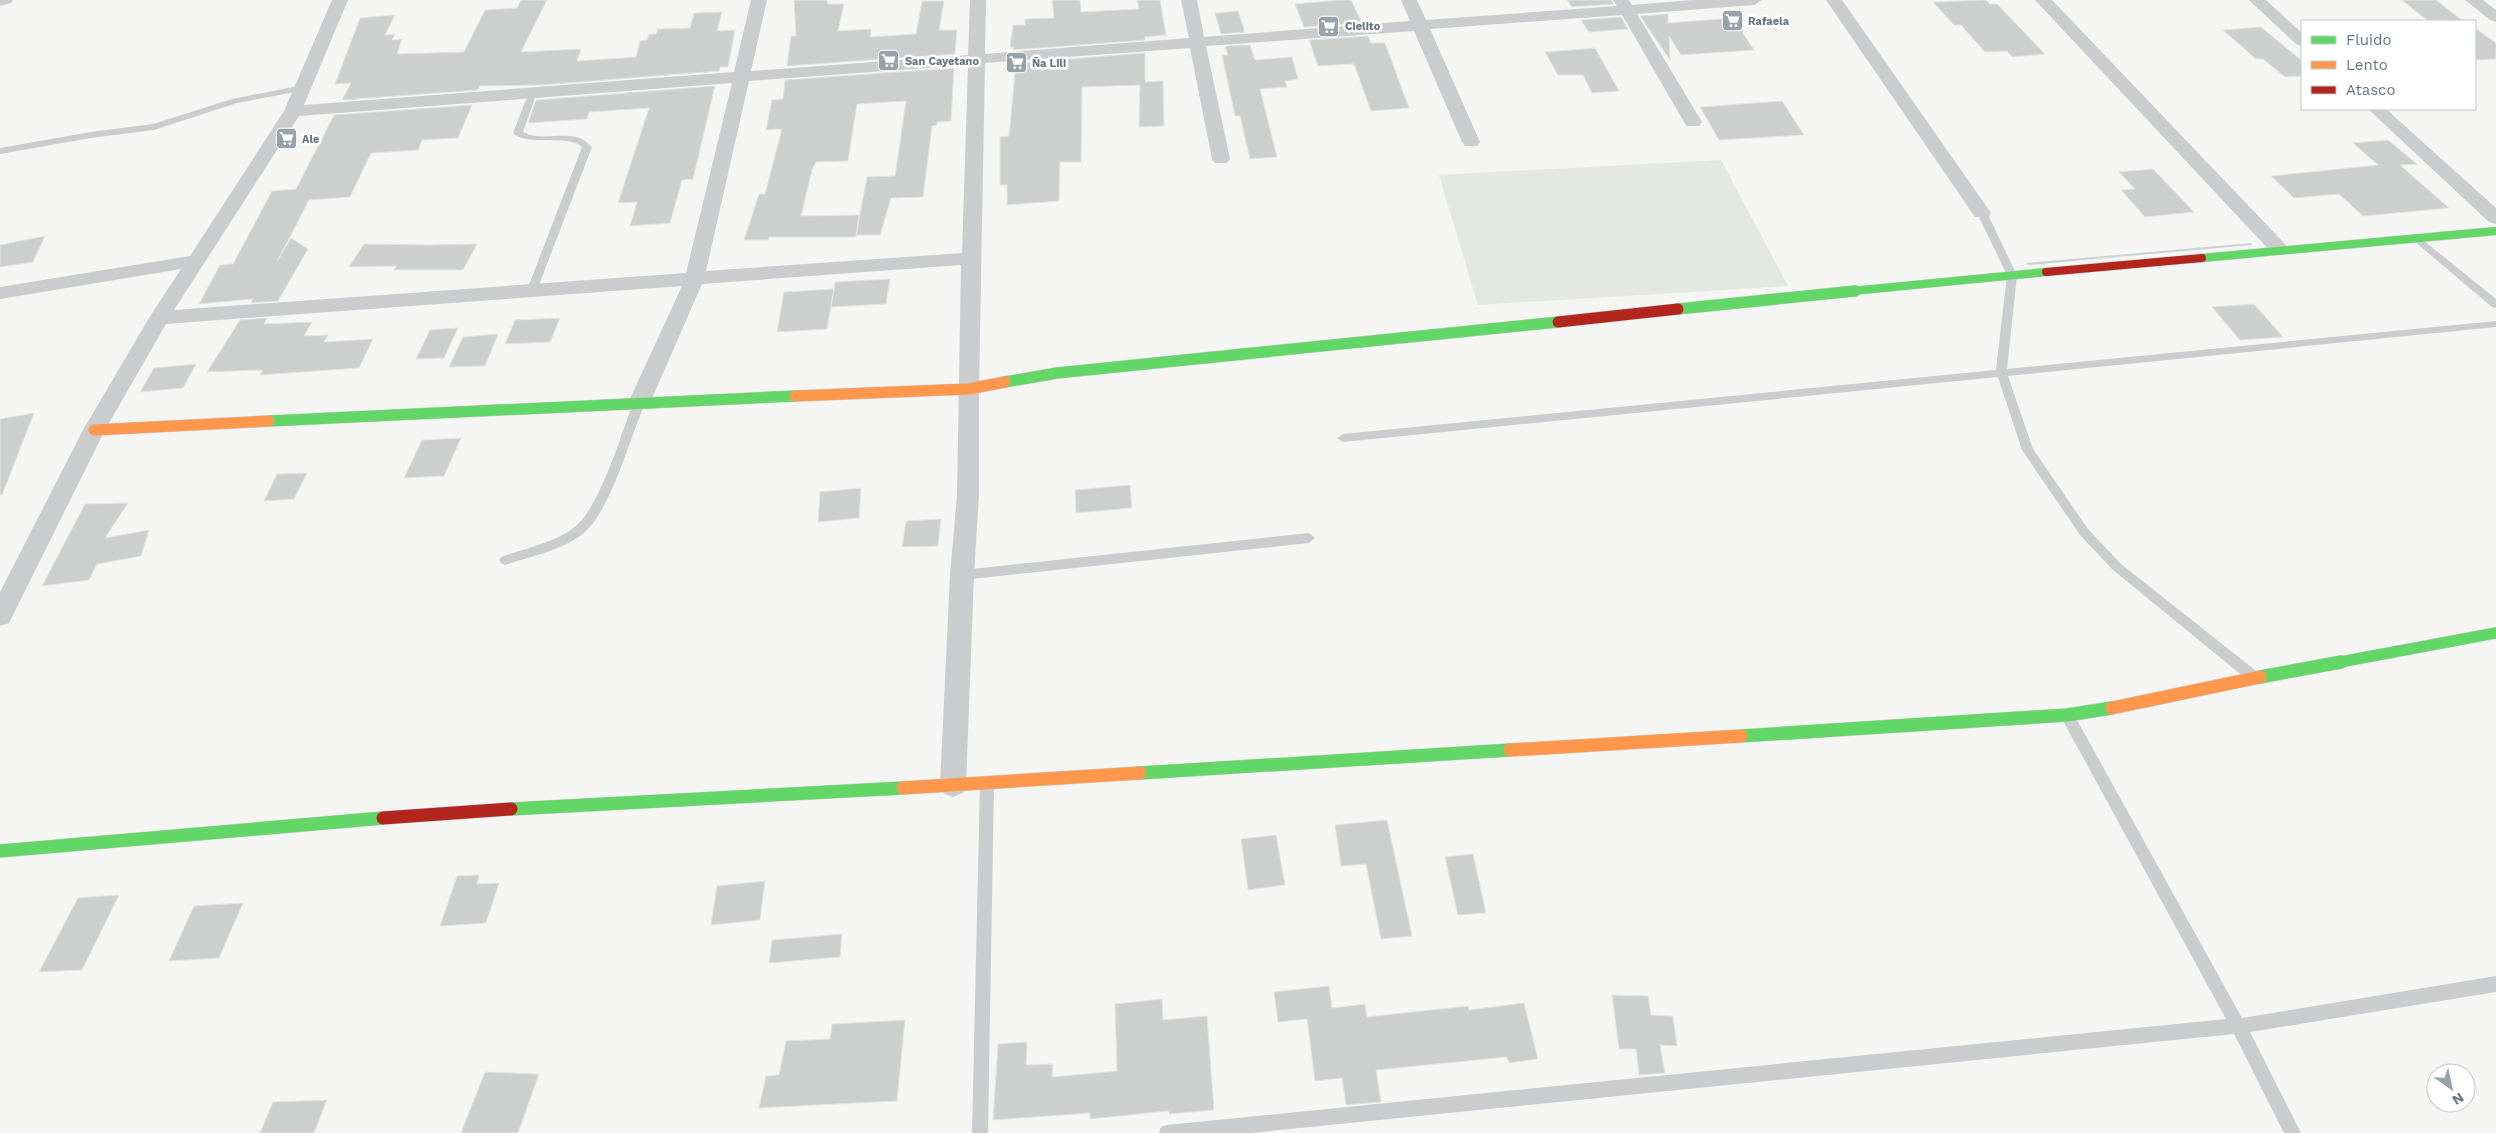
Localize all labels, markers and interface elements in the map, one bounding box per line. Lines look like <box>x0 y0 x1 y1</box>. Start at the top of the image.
supermarket icon: Rafaela <box>1720 9 1744 33</box>
supermarket icon: Cielito <box>1317 14 1341 38</box>
place label: Rafaela <box>1748 15 1790 28</box>
place label: Cielito <box>1345 20 1381 33</box>
legend <box>2301 20 2476 110</box>
text: Fluido <box>2346 31 2391 49</box>
supermarket icon: San Cayetano <box>877 49 901 73</box>
supermarket icon: Ña Lili <box>1004 51 1028 75</box>
place label: San Cayetano <box>905 55 979 68</box>
place label: Ña Lili <box>1032 56 1066 70</box>
text: Lento <box>2346 56 2388 74</box>
text: Atasco <box>2346 81 2395 99</box>
supermarket icon: Ale <box>274 127 298 151</box>
place label: Ale <box>302 133 319 146</box>
north arrow <box>2426 1063 2476 1113</box>
text: N <box>2449 1089 2467 1108</box>

